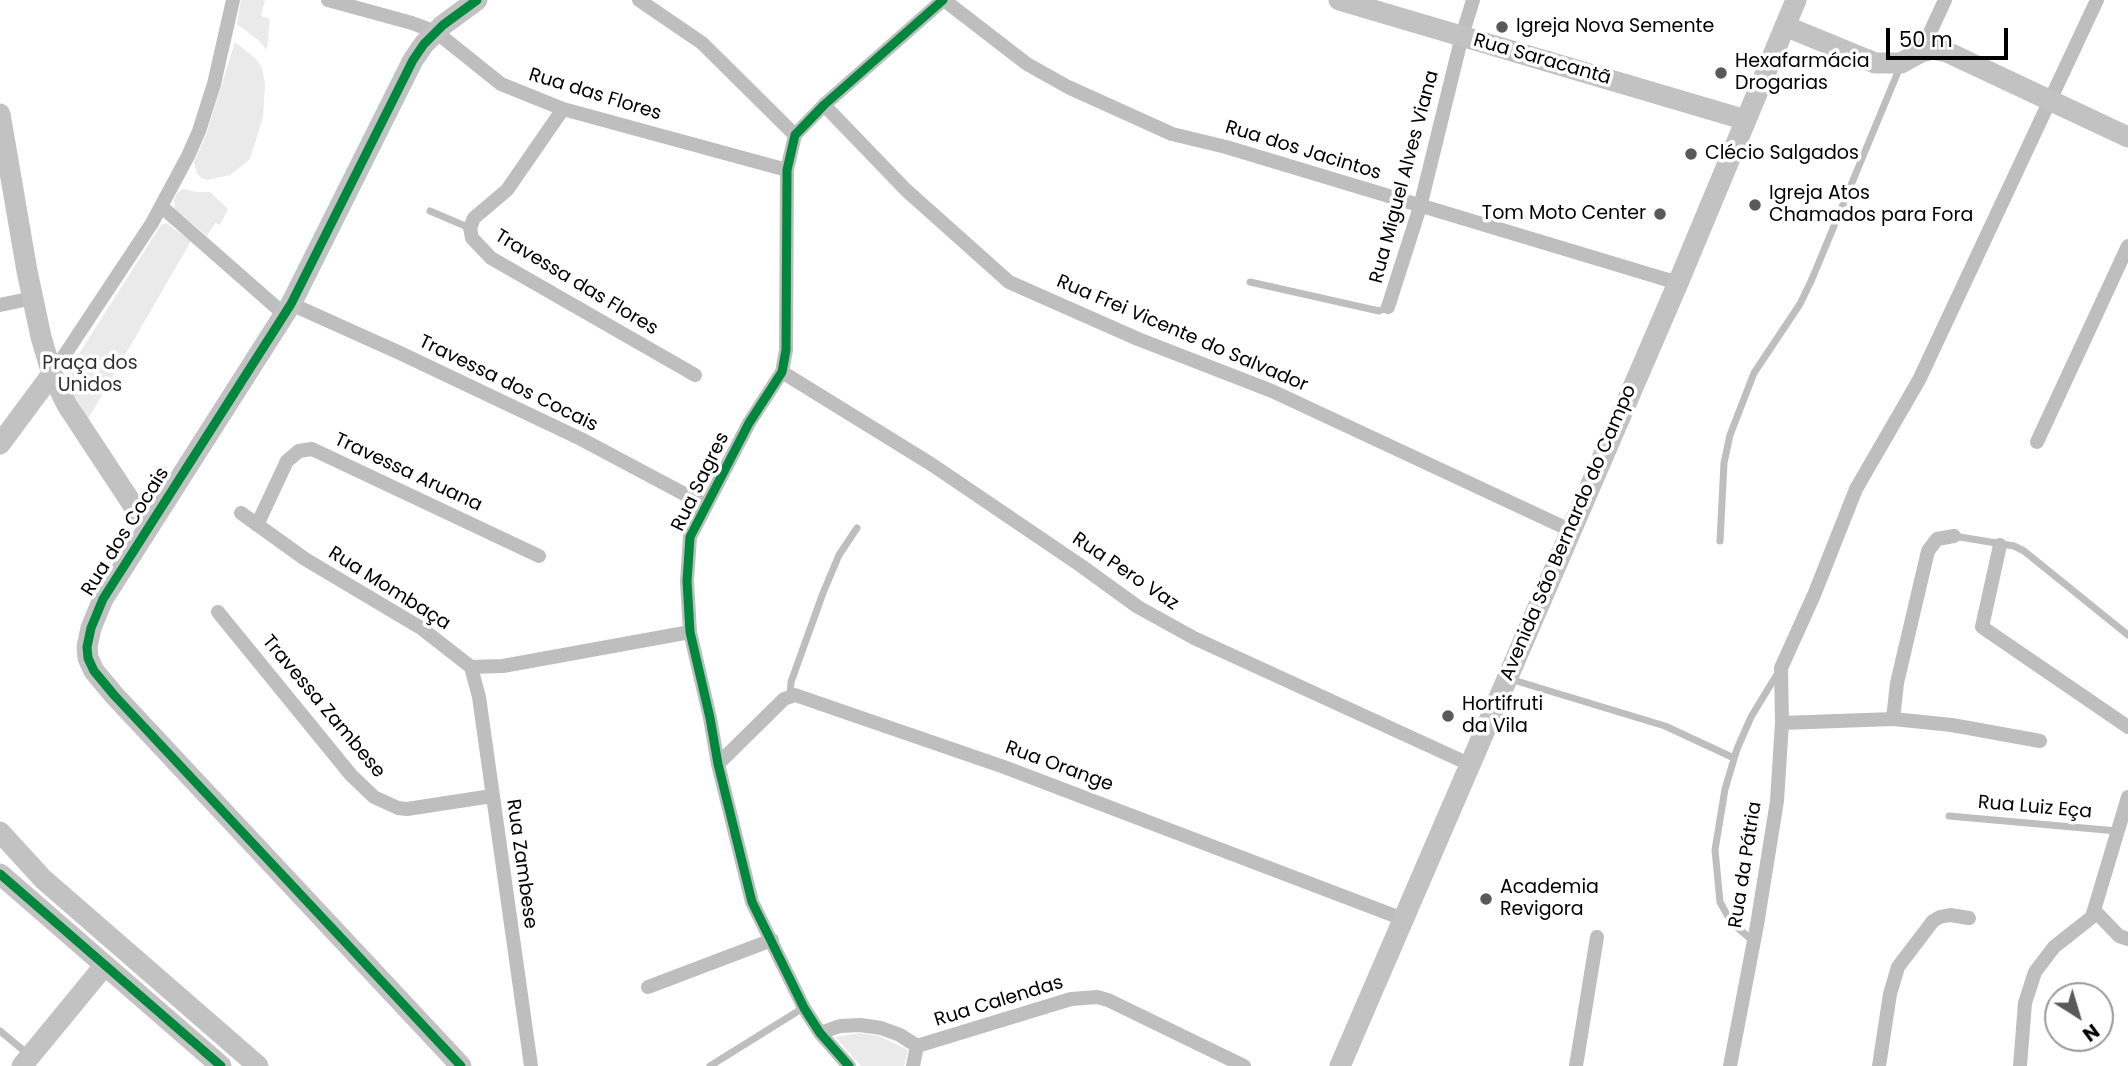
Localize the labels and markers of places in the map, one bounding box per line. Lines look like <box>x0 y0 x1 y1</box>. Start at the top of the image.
place label: Igreja Nova Semente <box>1516 16 1714 38</box>
marker: Igreja Nova Semente <box>1494 19 1510 35</box>
place label: Hexafarmácia Drogarias <box>1735 51 1870 95</box>
marker: Hexafarmácia Drogarias <box>1713 65 1729 81</box>
place label: Clécio Salgados <box>1705 143 1859 165</box>
marker: Clécio Salgados <box>1683 146 1699 162</box>
place label: Igreja Atos Chamados para Fora <box>1769 183 1973 227</box>
marker: Igreja Atos Chamados para Fora <box>1747 197 1763 213</box>
place label: Tom Moto Center <box>1482 203 1646 225</box>
marker: Tom Moto Center <box>1652 206 1668 222</box>
place label: Hortifruti da Vila <box>1462 694 1543 738</box>
marker: Hortifruti da Vila <box>1440 708 1456 724</box>
place label: Academia Revigora <box>1500 877 1599 921</box>
marker: Academia Revigora <box>1478 891 1494 907</box>

